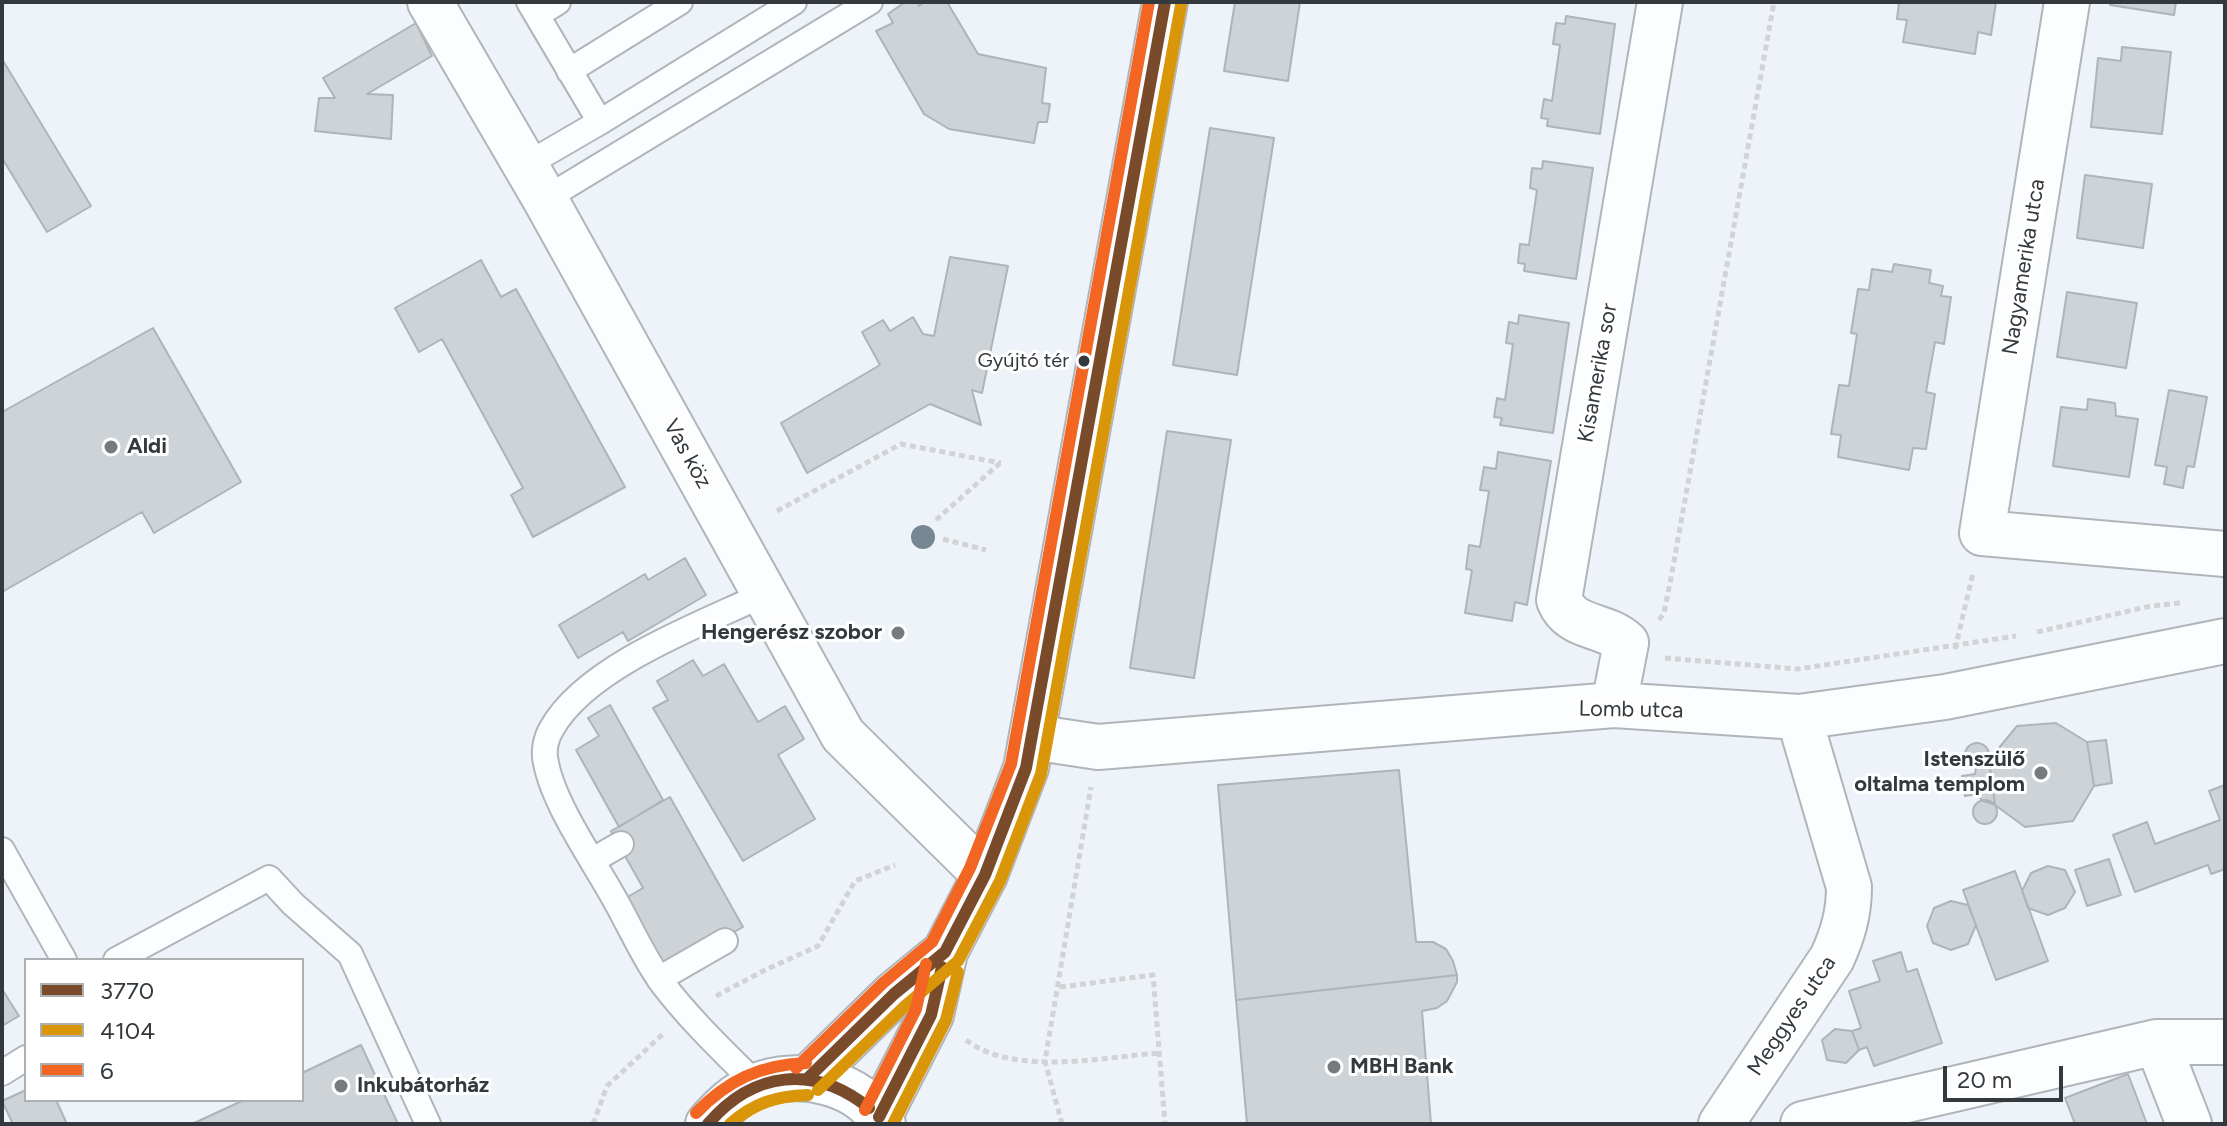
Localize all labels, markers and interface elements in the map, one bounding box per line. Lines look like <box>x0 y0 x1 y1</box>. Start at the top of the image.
street label: Nagyamerika utca <box>1997 177 2051 357</box>
street label: Kisamerika sor <box>1573 301 1623 445</box>
place label: Gyújtó tér <box>977 349 1069 373</box>
marker: Gyújtó tér <box>1076 353 1092 369</box>
street label: Vas köz <box>657 415 717 493</box>
place label: Aldi <box>127 434 167 460</box>
marker: Aldi <box>102 438 120 456</box>
place label: Hengerész szobor <box>701 620 882 646</box>
marker: Hengerész szobor <box>889 624 907 642</box>
street label: Lomb utca <box>1578 696 1684 724</box>
place label: Istenszülő oltalma templom <box>1854 747 2025 798</box>
marker: Istenszülő oltalma templom <box>2032 764 2050 782</box>
street label: Meggyes utca <box>1742 951 1842 1081</box>
legend <box>24 958 304 1102</box>
text: 3770 <box>100 976 154 1005</box>
text: 4104 <box>100 1016 155 1045</box>
scale bar <box>1947 1050 2067 1100</box>
place label: MBH Bank <box>1350 1054 1454 1080</box>
text: 6 <box>100 1056 114 1085</box>
marker: MBH Bank <box>1325 1058 1343 1076</box>
text: 20 m <box>1957 1065 2012 1094</box>
place label: Inkubátorház <box>357 1073 489 1099</box>
marker: Inkubátorház <box>332 1077 350 1095</box>

